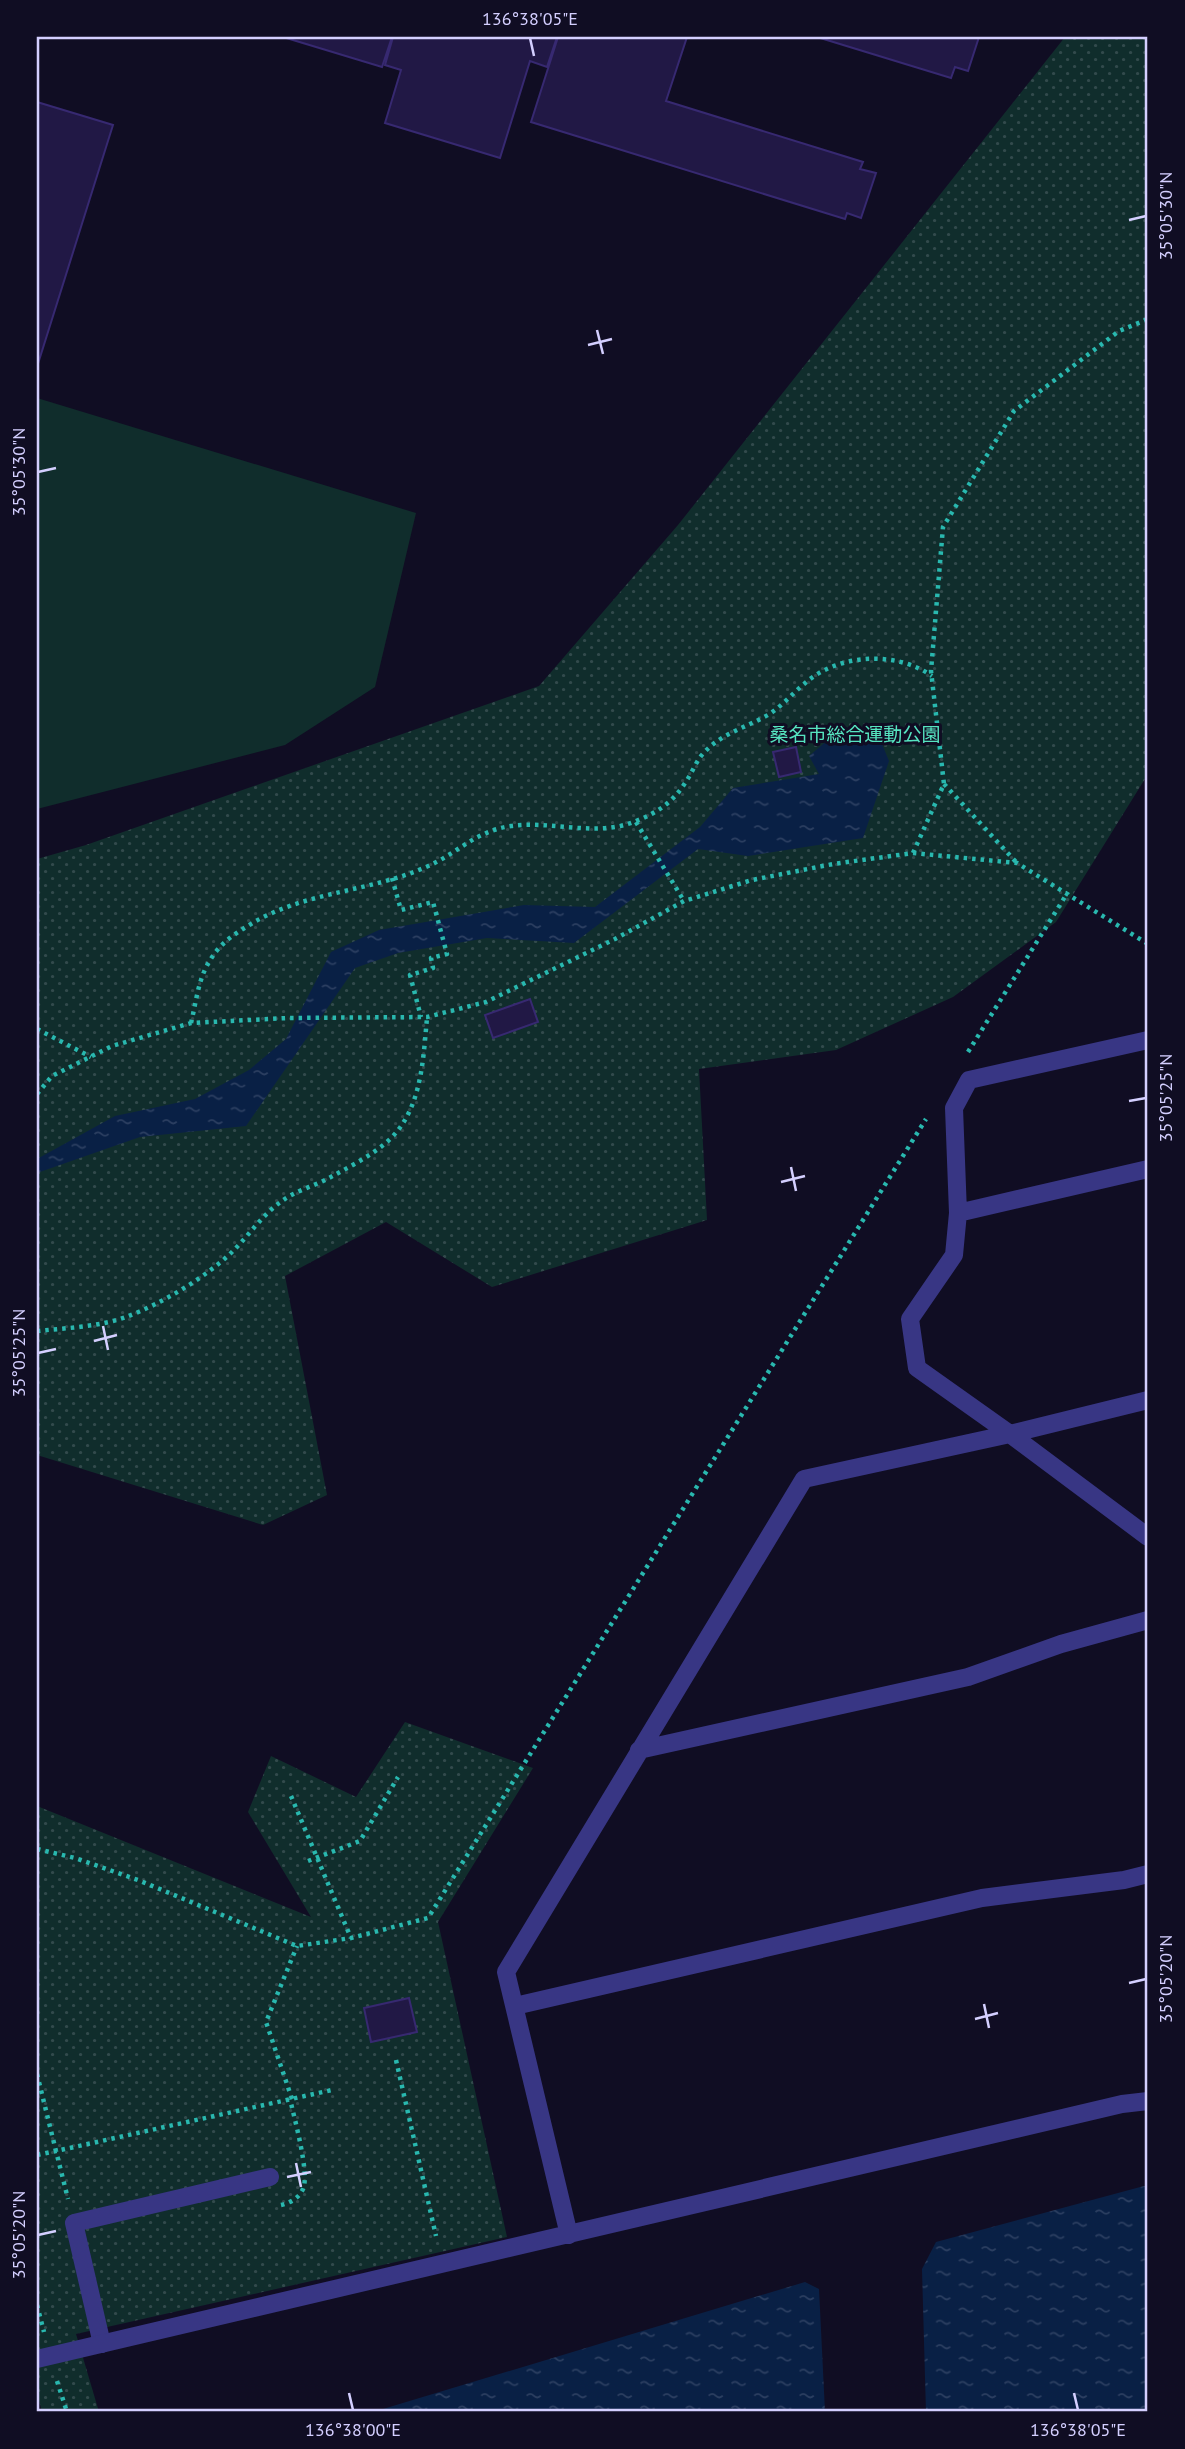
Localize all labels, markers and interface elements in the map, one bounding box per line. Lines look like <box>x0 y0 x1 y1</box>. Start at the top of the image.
text: 136°38'05"E <box>482 7 578 30</box>
text: 35°05'30"N <box>1154 172 1177 260</box>
text: 35°05'30"N <box>7 428 30 516</box>
park label: 桑名市総合運動公園 <box>769 722 941 746</box>
text: 35°05'25"N <box>1154 1054 1177 1142</box>
text: 35°05'25"N <box>7 1309 30 1397</box>
text: 35°05'20"N <box>1154 1935 1177 2023</box>
text: 35°05'20"N <box>7 2191 30 2279</box>
text: 136°38'00"E <box>305 2418 401 2441</box>
text: 136°38'05"E <box>1030 2418 1126 2441</box>

